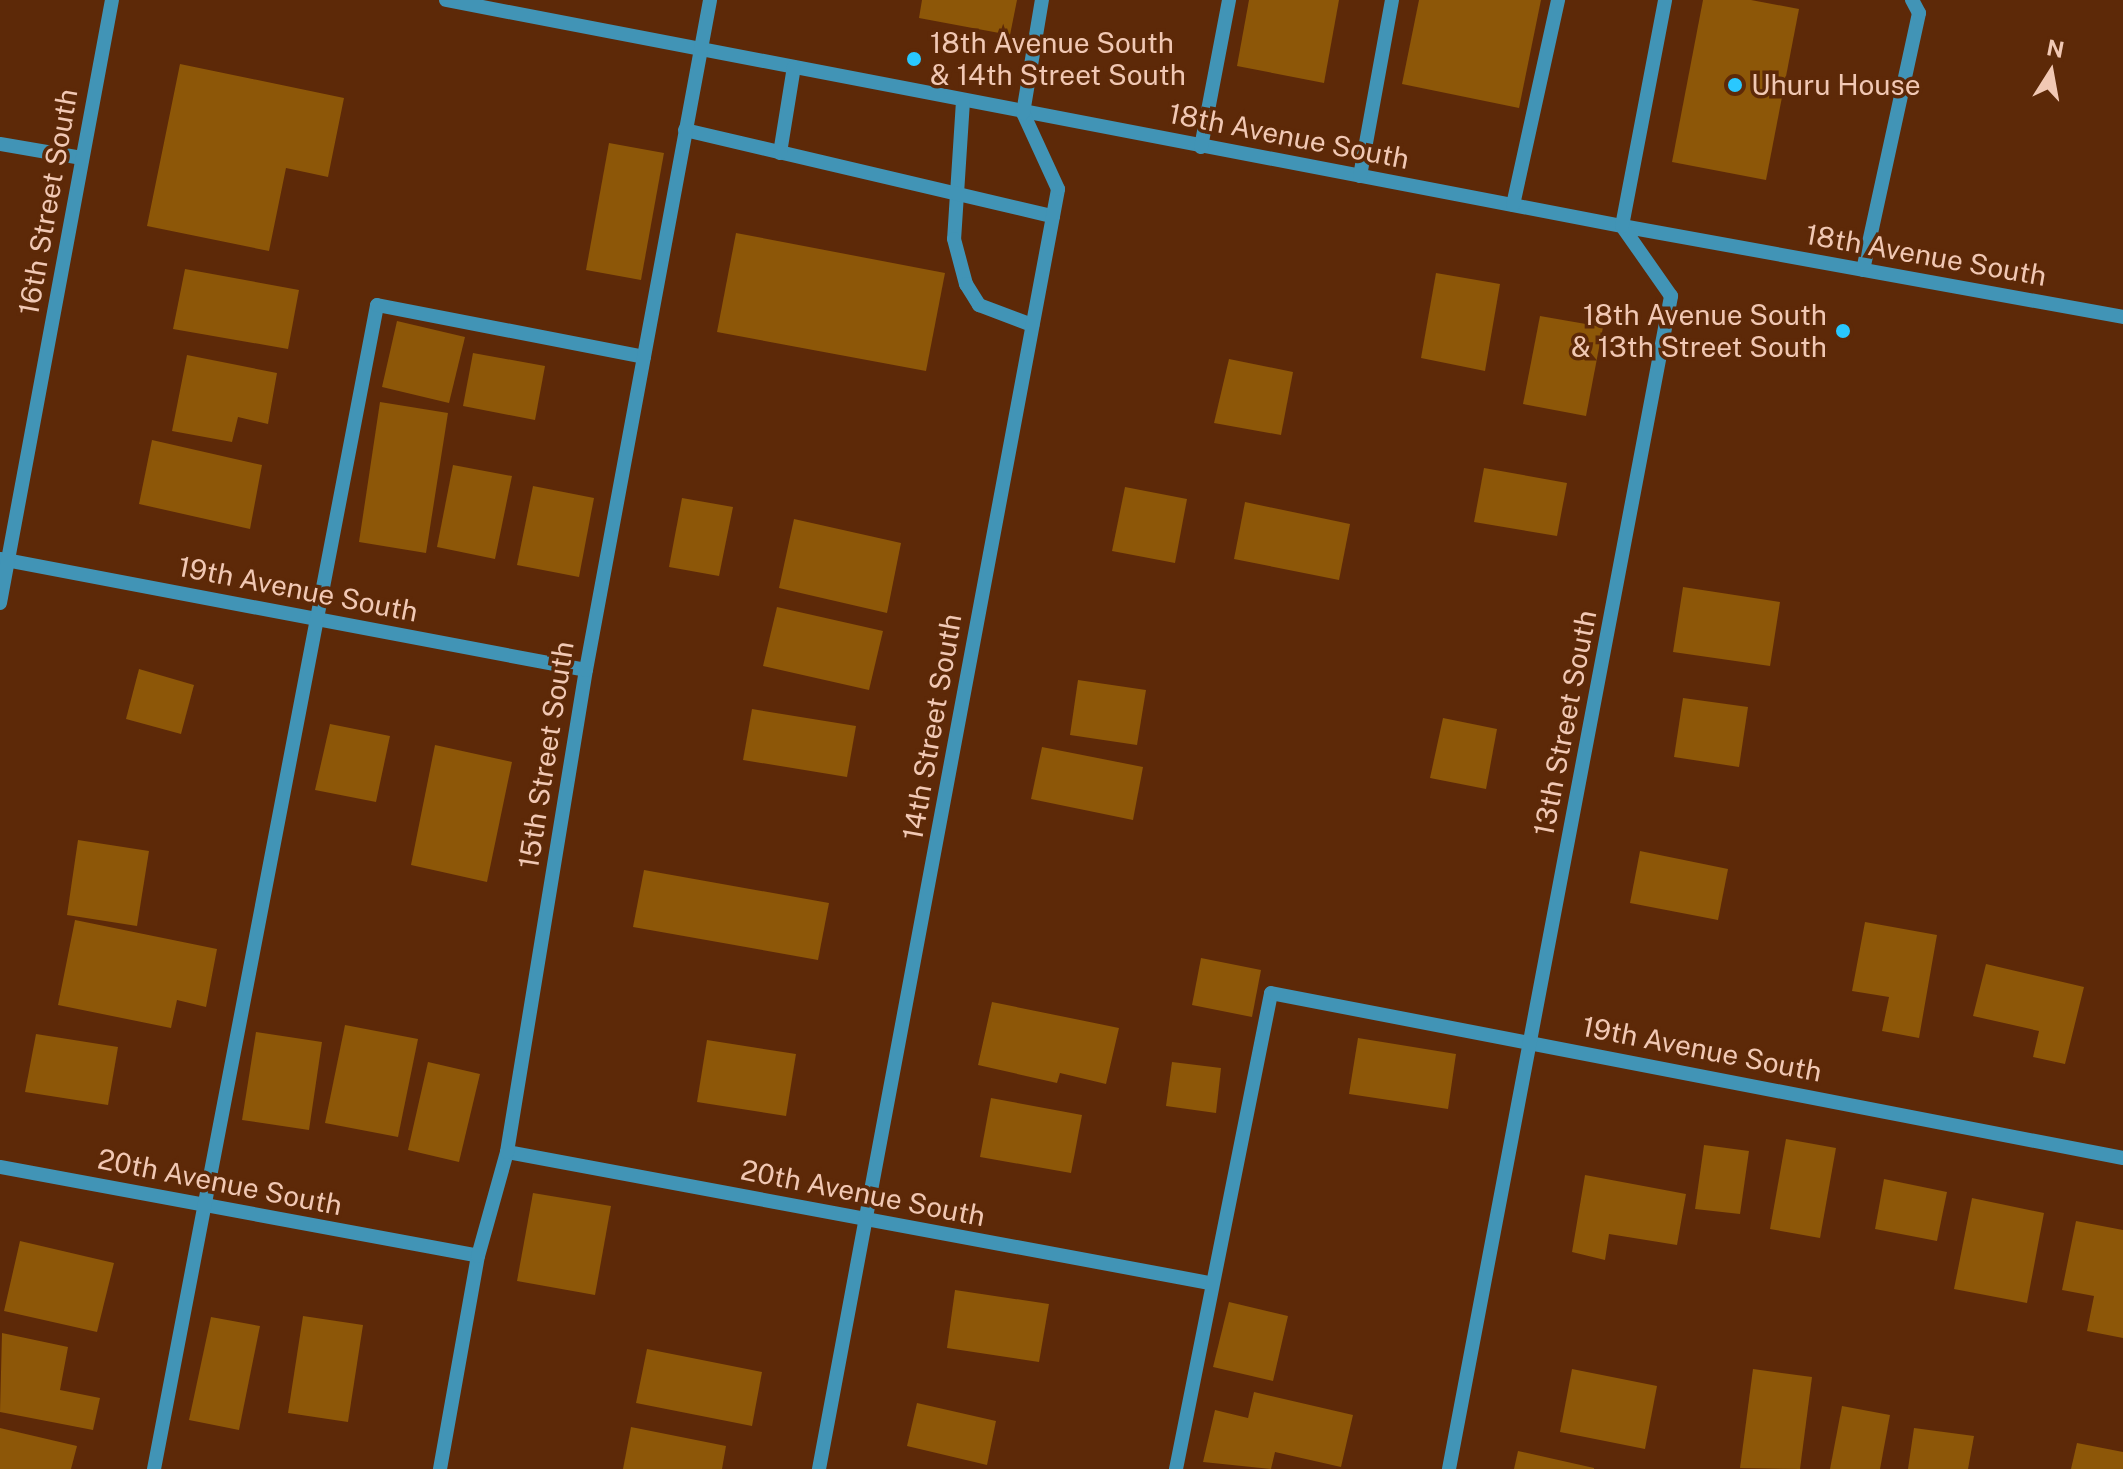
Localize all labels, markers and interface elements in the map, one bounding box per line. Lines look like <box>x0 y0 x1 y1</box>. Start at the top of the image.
place label: 18th Avenue South & 14th Street South <box>930 26 1186 92</box>
north arrow <box>2011 32 2091 112</box>
text: N <box>2045 34 2067 63</box>
marker: 18th Avenue South & 14th Street South <box>905 50 923 68</box>
place label: Uhuru House <box>1751 68 1921 102</box>
marker: Uhuru House <box>1726 76 1744 94</box>
street label: 16th Street South <box>12 86 84 318</box>
street label: 18th Avenue South <box>1166 96 1412 176</box>
street label: 18th Avenue South <box>1803 217 2049 293</box>
place label: 18th Avenue South & 13th Street South <box>1571 298 1827 364</box>
marker: 18th Avenue South & 13th Street South <box>1834 322 1852 340</box>
street label: 19th Avenue South <box>175 549 421 629</box>
street label: 13th Street South <box>1527 607 1603 839</box>
street label: 14th Street South <box>896 611 968 843</box>
street label: 15th Street South <box>511 639 581 871</box>
street label: 19th Avenue South <box>1579 1009 1825 1089</box>
street label: 20th Avenue South <box>95 1142 345 1222</box>
street label: 20th Avenue South <box>738 1153 988 1233</box>

